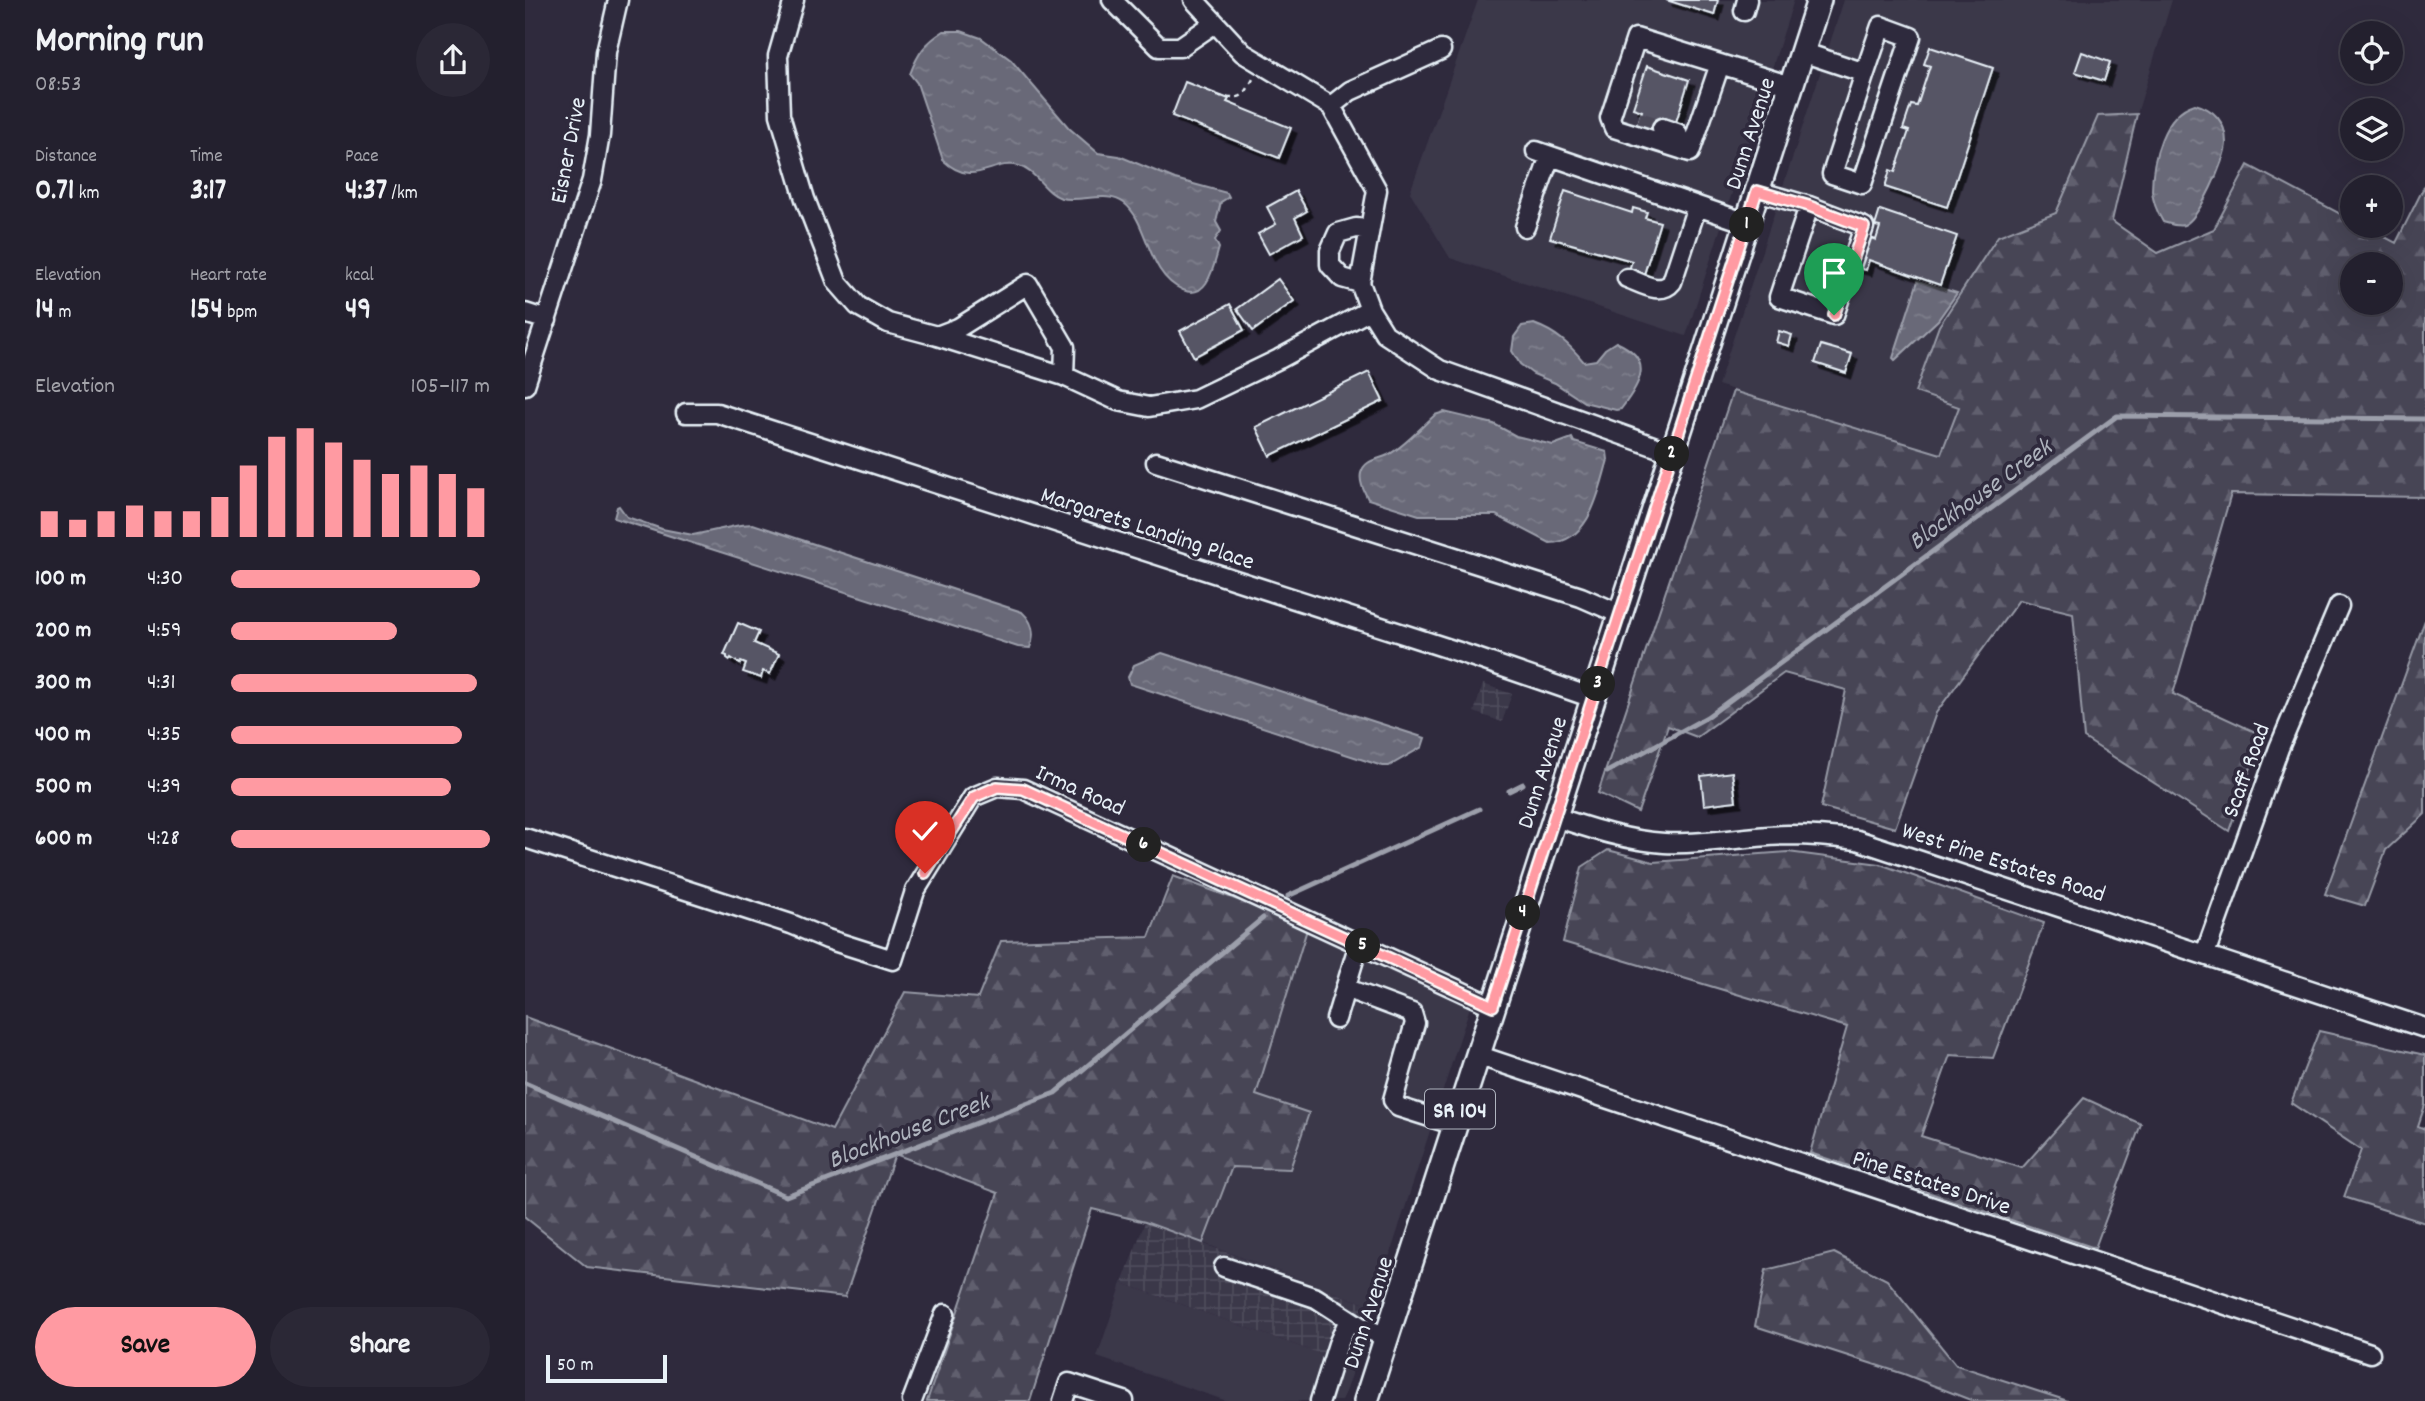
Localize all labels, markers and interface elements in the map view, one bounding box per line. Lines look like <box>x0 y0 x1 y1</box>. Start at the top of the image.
text: Morning run <box>35 15 204 70</box>
map controls <box>2340 21 2403 315</box>
button: locate <box>2340 21 2403 84</box>
button: share <box>416 23 490 97</box>
text: 08:53 <box>35 69 81 102</box>
street label: Dunn Avenue <box>1718 73 1786 194</box>
street label: Eisner Drive <box>543 94 597 207</box>
button: layers <box>2340 98 2403 161</box>
text: Distance <box>35 144 97 171</box>
text: Time <box>190 144 223 171</box>
text: Pace <box>345 144 379 171</box>
text: 0.71 <box>35 171 74 214</box>
text: 3:17 <box>190 171 226 214</box>
text: 4:37 <box>345 171 387 214</box>
button: + <box>2340 175 2403 238</box>
text: km <box>74 181 100 208</box>
text: /km <box>387 181 418 208</box>
pin: 1 <box>1729 208 1765 243</box>
text: 1 <box>1744 211 1749 238</box>
pin <box>1804 243 1864 315</box>
button: − <box>2340 252 2403 315</box>
icon: arrive <box>1815 254 1853 292</box>
text: Elevation <box>35 263 101 290</box>
text: Heart rate <box>190 263 267 290</box>
text: kcal <box>345 263 374 290</box>
text: 14 <box>35 290 54 333</box>
text: 154 <box>190 290 223 333</box>
text: 49 <box>345 290 371 333</box>
text: m <box>54 300 71 327</box>
text: bpm <box>223 300 257 327</box>
text: Elevation <box>35 371 115 404</box>
text: 105–117 m <box>410 371 490 404</box>
water label: Blockhouse Creek <box>1901 429 2063 561</box>
pin: 2 <box>1655 436 1689 472</box>
text: 2 <box>1667 440 1676 467</box>
street label: Margarets Landing Place <box>1036 479 1258 580</box>
text: 100 m <box>35 563 86 596</box>
text: 4:30 <box>147 563 183 596</box>
text: 200 m <box>35 615 91 648</box>
text: 4:59 <box>147 615 182 648</box>
pin: 3 <box>1581 666 1615 702</box>
text: 300 m <box>35 667 91 700</box>
text: 4:31 <box>147 667 176 700</box>
text: 3 <box>1593 670 1602 697</box>
street label: Dunn Avenue <box>1510 712 1578 833</box>
text: 400 m <box>35 719 91 752</box>
text: 4:35 <box>147 719 181 752</box>
street label: Scaff Road <box>2215 719 2281 823</box>
street label: Irma Road <box>1030 757 1130 826</box>
text: 500 m <box>35 771 92 804</box>
text: 4:39 <box>147 771 181 804</box>
pin <box>895 801 955 873</box>
icon: check <box>906 812 944 850</box>
street label: West Pine Estates Road <box>1897 815 2109 913</box>
text: 600 m <box>35 823 92 856</box>
text: 4:28 <box>147 823 180 856</box>
pin: 6 <box>1127 828 1161 862</box>
text: 6 <box>1139 831 1148 858</box>
pin: 4 <box>1506 895 1541 930</box>
text: 4 <box>1519 899 1526 926</box>
pin: 5 <box>1345 928 1381 964</box>
text: 5 <box>1358 932 1367 959</box>
water label: Blockhouse Creek <box>823 1084 998 1180</box>
road number: SR 104 <box>1425 1090 1495 1128</box>
street label: Pine Estates Drive <box>1847 1142 2015 1225</box>
street label: Dunn Avenue <box>1336 1252 1404 1373</box>
button: Save <box>35 1307 256 1387</box>
button: Share <box>270 1307 490 1387</box>
scale bar <box>546 1352 667 1384</box>
text: 50 m <box>557 1353 594 1380</box>

